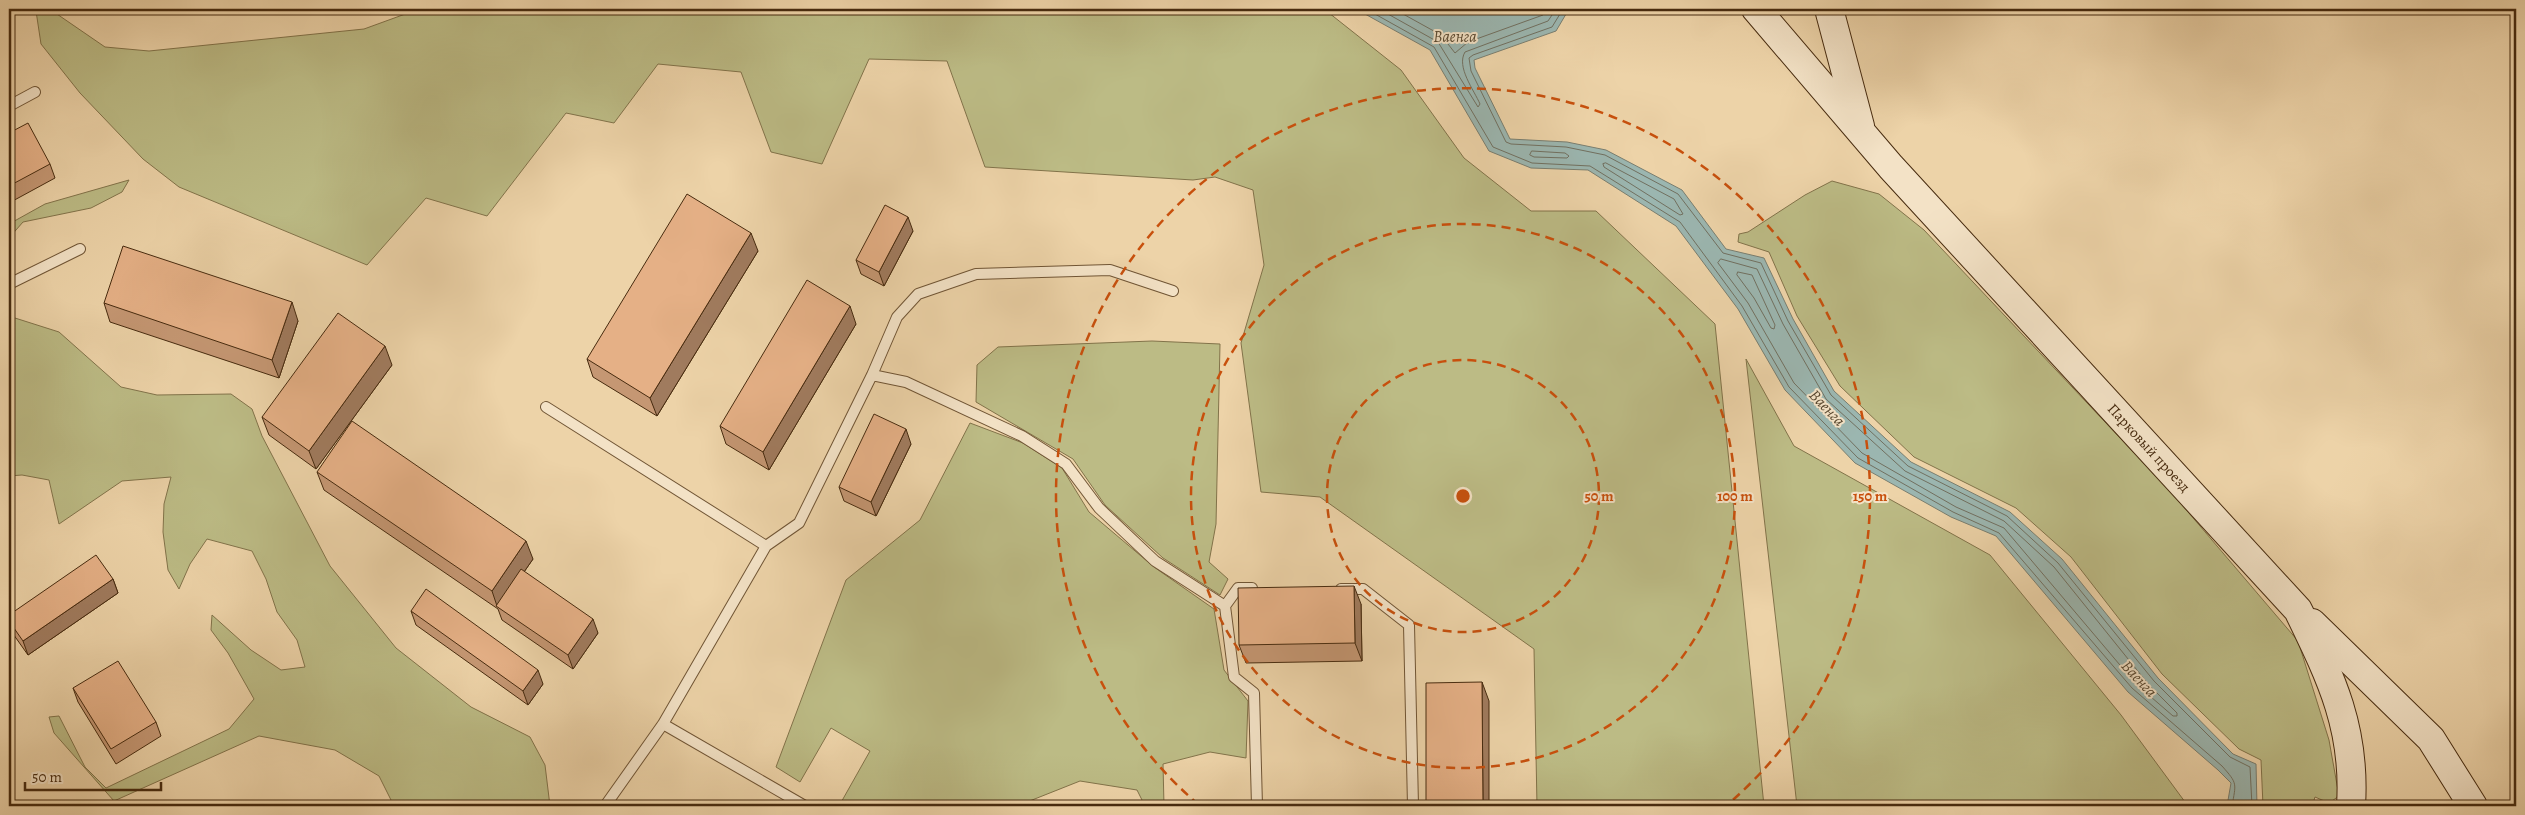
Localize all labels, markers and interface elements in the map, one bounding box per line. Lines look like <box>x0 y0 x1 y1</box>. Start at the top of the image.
water label: Ваенга <box>1433 26 1477 48</box>
water label: Ваенга <box>1804 385 1850 431</box>
street label: Парковый проезд <box>2103 399 2195 496</box>
text: 50 m <box>1584 486 1614 506</box>
text: 100 m <box>1717 486 1753 506</box>
text: 150 m <box>1853 486 1888 506</box>
centre of rings <box>1454 487 1472 505</box>
water label: Ваенга <box>2116 656 2162 702</box>
scale bar <box>25 760 161 792</box>
text: 50 m <box>32 767 62 787</box>

